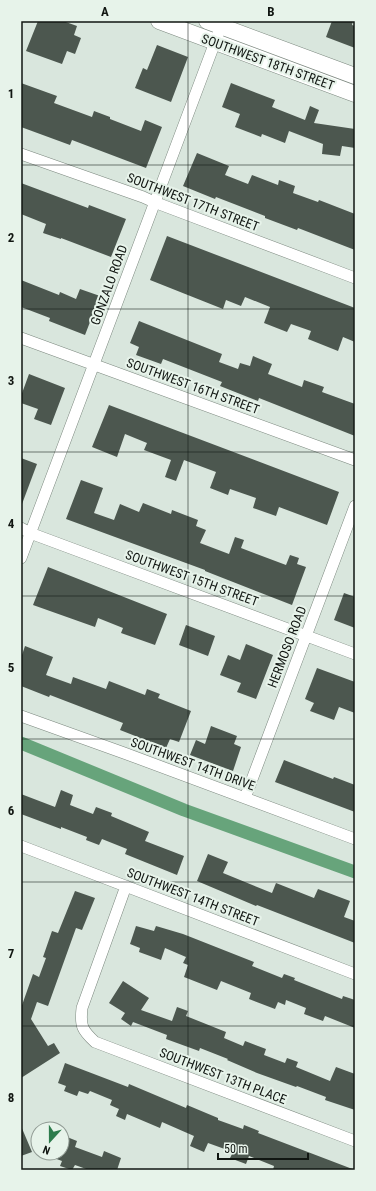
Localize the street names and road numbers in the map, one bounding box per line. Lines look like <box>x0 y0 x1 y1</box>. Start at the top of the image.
street label: SOUTHWEST 18TH STREET <box>200 31 337 93</box>
street label: SOUTHWEST 17TH STREET <box>125 170 261 234</box>
street label: GONZALO ROAD <box>88 243 130 327</box>
street label: SOUTHWEST 16TH STREET <box>125 355 262 417</box>
street label: SOUTHWEST 15TH STREET <box>124 547 261 609</box>
street label: HERMOSO ROAD <box>265 604 309 690</box>
street label: SOUTHWEST 14TH DRIVE <box>129 735 257 793</box>
street label: SOUTHWEST 14TH STREET <box>125 865 261 929</box>
street label: SOUTHWEST 13TH PLACE <box>157 1045 289 1107</box>

